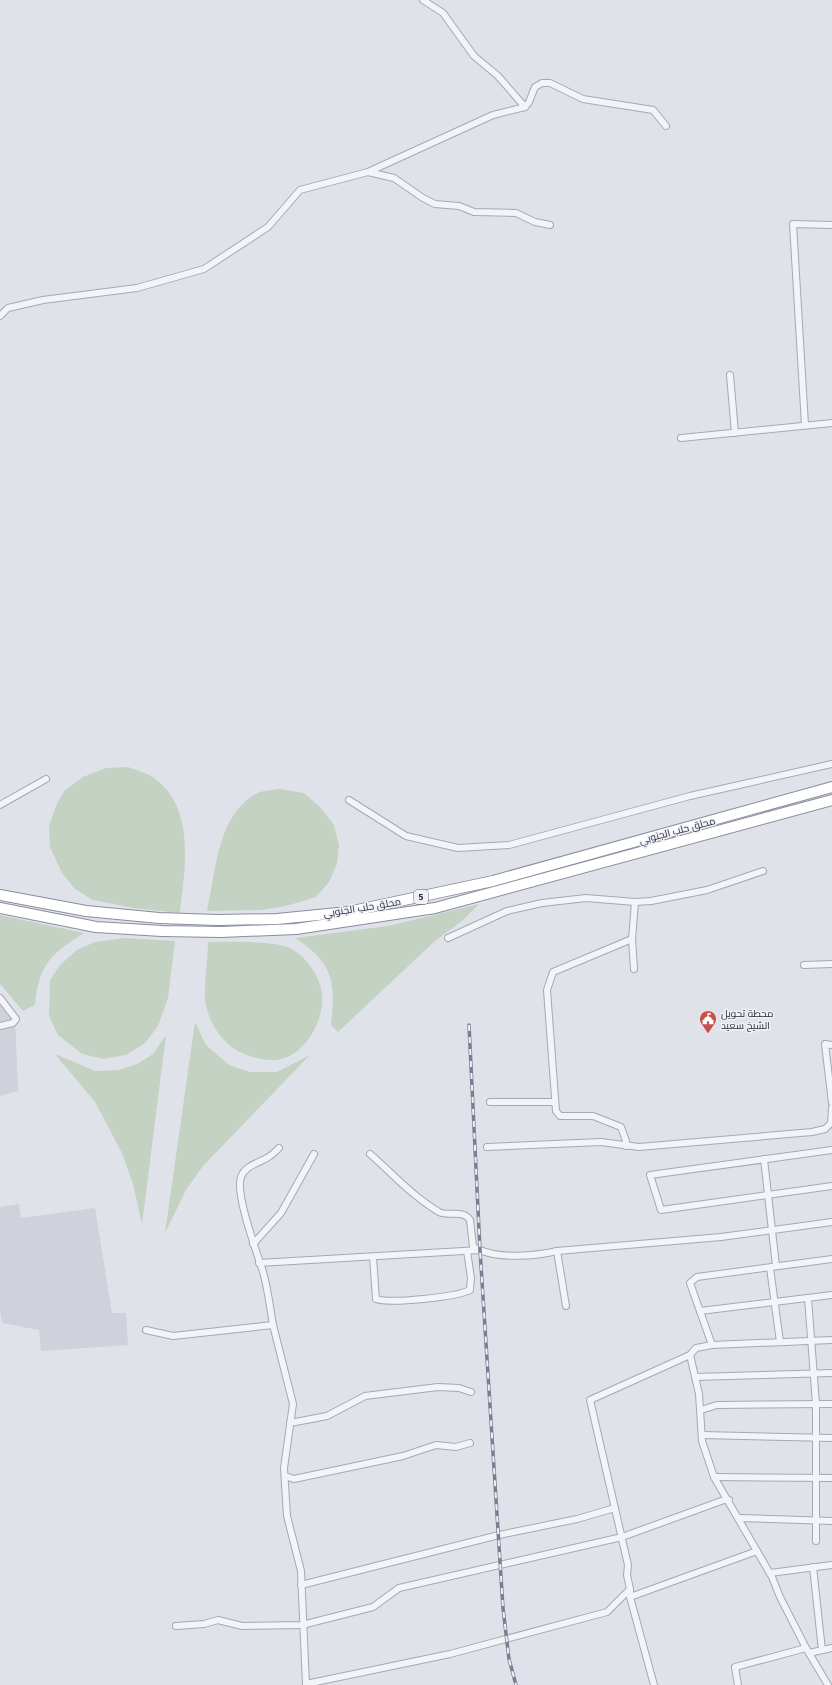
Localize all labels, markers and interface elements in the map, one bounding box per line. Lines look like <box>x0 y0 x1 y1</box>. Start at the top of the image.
street label: محلق حلب الجنوبي <box>638 815 717 848</box>
road number: 5 <box>414 890 428 904</box>
street label: محلق حلب الجنوبي <box>323 896 402 921</box>
place label: محطة تحويل الشيخ سعيد <box>721 1008 774 1032</box>
public building icon: محطة تحويل الشيخ سعيد <box>698 1009 718 1034</box>

